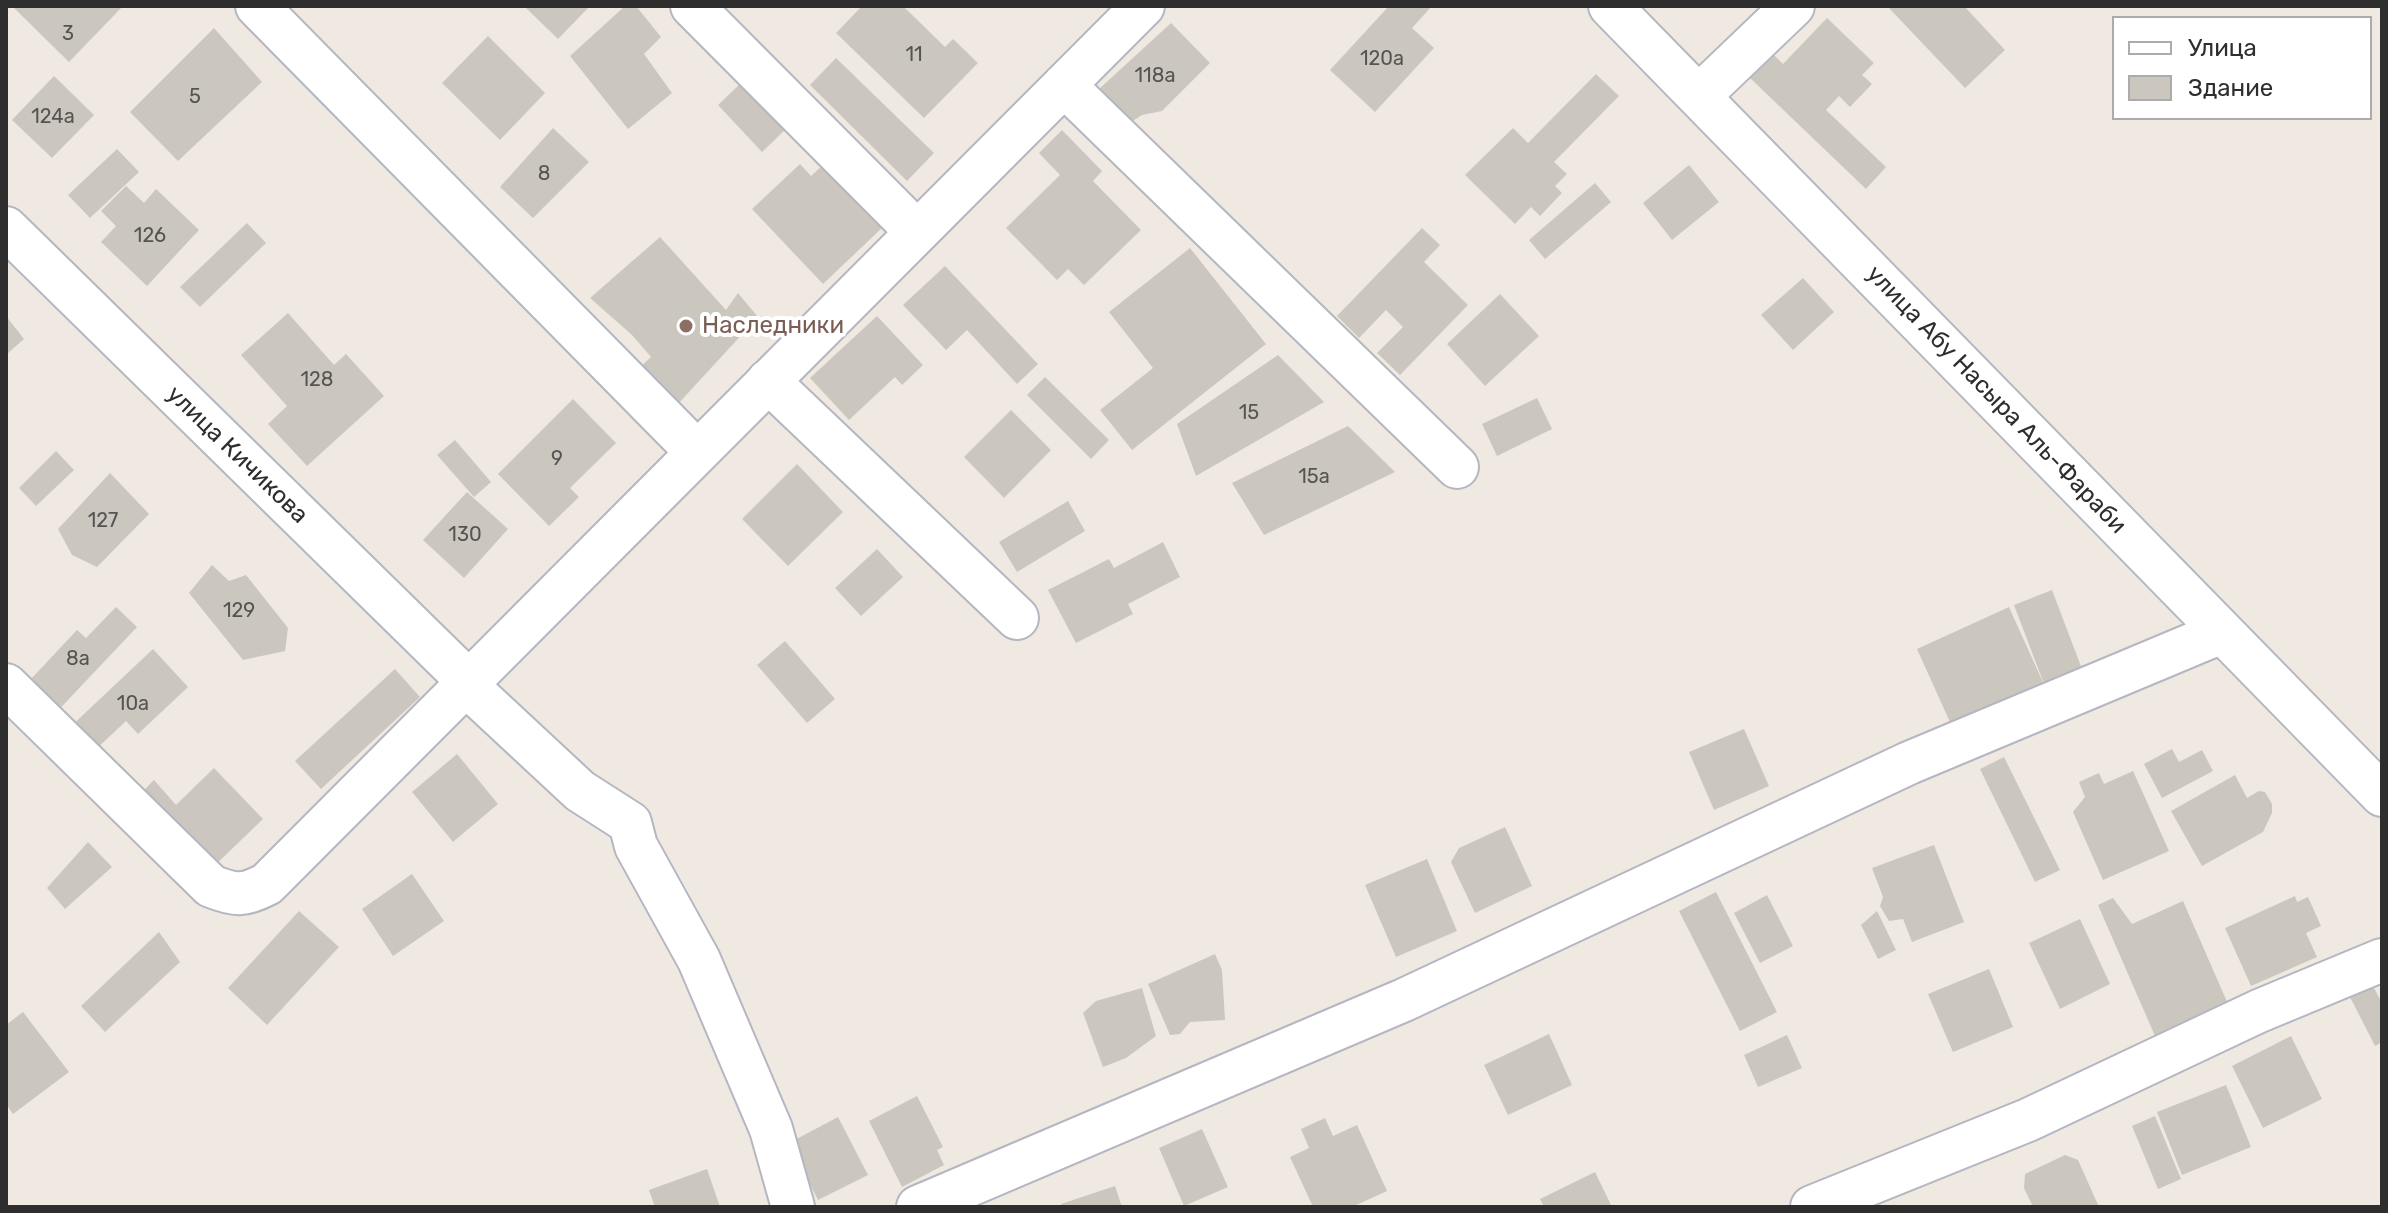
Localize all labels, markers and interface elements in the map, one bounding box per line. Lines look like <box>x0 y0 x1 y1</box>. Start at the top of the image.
legend <box>2112 16 2372 120</box>
house number: 3 <box>62 22 74 46</box>
text: Улица <box>2188 34 2257 62</box>
house number: 11 <box>905 43 923 67</box>
house number: 120а <box>1360 47 1404 71</box>
house number: 118а <box>1135 64 1175 88</box>
text: Здание <box>2188 74 2273 102</box>
house number: 5 <box>189 85 201 109</box>
house number: 124а <box>31 105 75 129</box>
house number: 8 <box>538 162 550 186</box>
house number: 126 <box>134 224 166 248</box>
street label: улица Абу Насыра Аль-Фараби <box>1860 260 2132 540</box>
place label: Наследники <box>702 312 844 340</box>
marker: Наследники <box>677 317 695 335</box>
house number: 128 <box>300 368 334 392</box>
street label: улица Кичикова <box>160 380 314 530</box>
house number: 15 <box>1239 401 1259 425</box>
house number: 9 <box>551 447 563 471</box>
house number: 15а <box>1298 465 1330 489</box>
house number: 127 <box>88 509 118 533</box>
house number: 130 <box>448 523 482 547</box>
house number: 129 <box>223 599 255 623</box>
house number: 8а <box>66 647 90 671</box>
house number: 10а <box>117 692 149 716</box>

